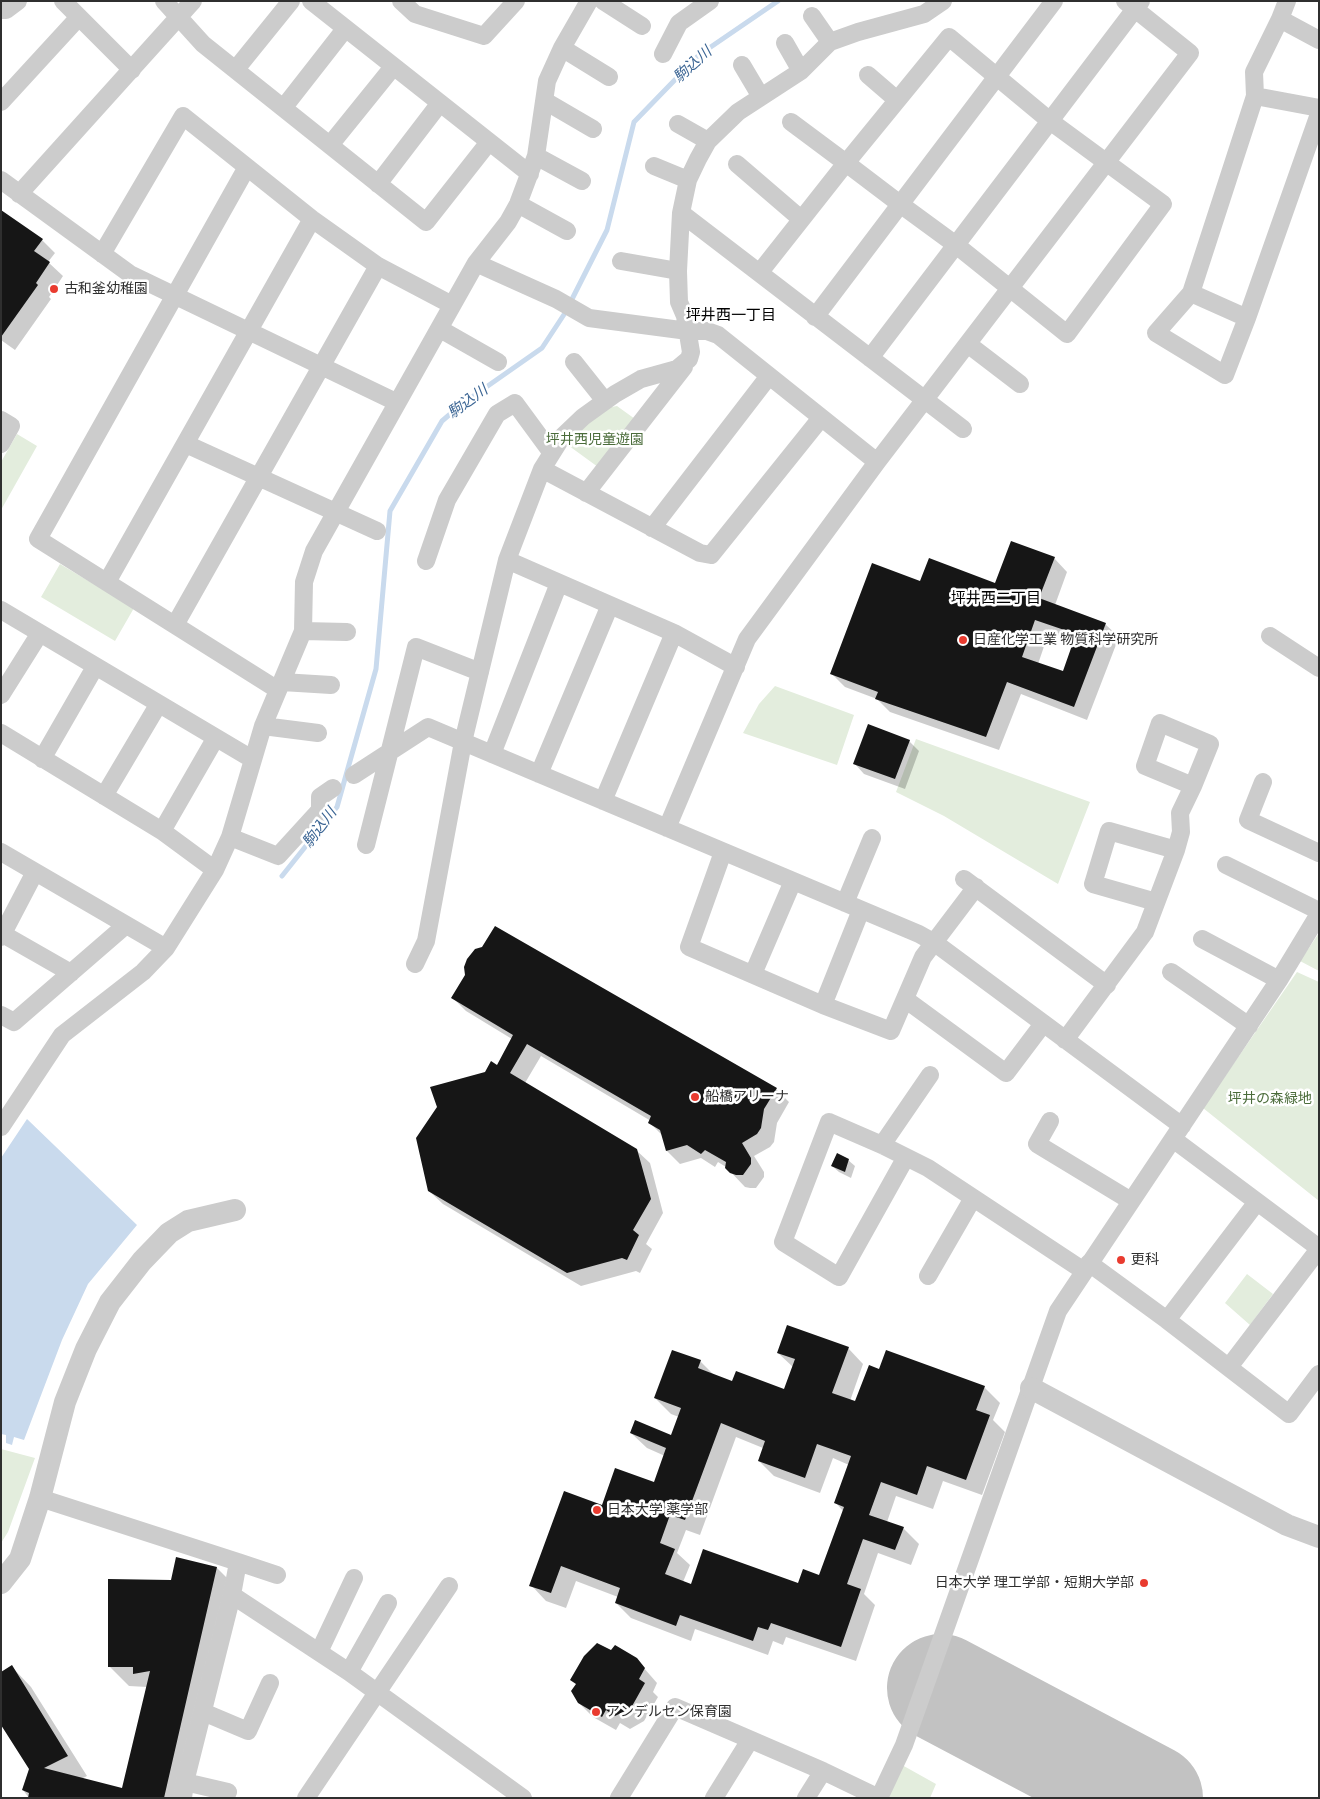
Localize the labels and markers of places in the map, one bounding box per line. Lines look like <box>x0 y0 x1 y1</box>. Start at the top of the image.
place label: 古和釜幼稚園 <box>64 281 148 297</box>
marker: 古和釜幼稚園 <box>48 283 60 295</box>
place label: 日産化学工業 物質科学研究所 <box>973 632 1158 648</box>
marker: 日産化学工業 物質科学研究所 <box>957 634 969 646</box>
place label: 船橋アリーナ <box>705 1089 789 1105</box>
marker: 船橋アリーナ <box>689 1091 701 1103</box>
place label: 更科 <box>1131 1252 1159 1268</box>
marker: 更科 <box>1115 1254 1127 1266</box>
place label: 日本大学 薬学部 <box>607 1502 708 1518</box>
marker: 日本大学 薬学部 <box>591 1504 603 1516</box>
place label: 日本大学 理工学部・短期大学部 <box>935 1575 1134 1591</box>
marker: 日本大学 理工学部・短期大学部 <box>1138 1577 1150 1589</box>
place label: アンデルセン保育園 <box>606 1704 732 1720</box>
marker: アンデルセン保育園 <box>590 1706 602 1718</box>

